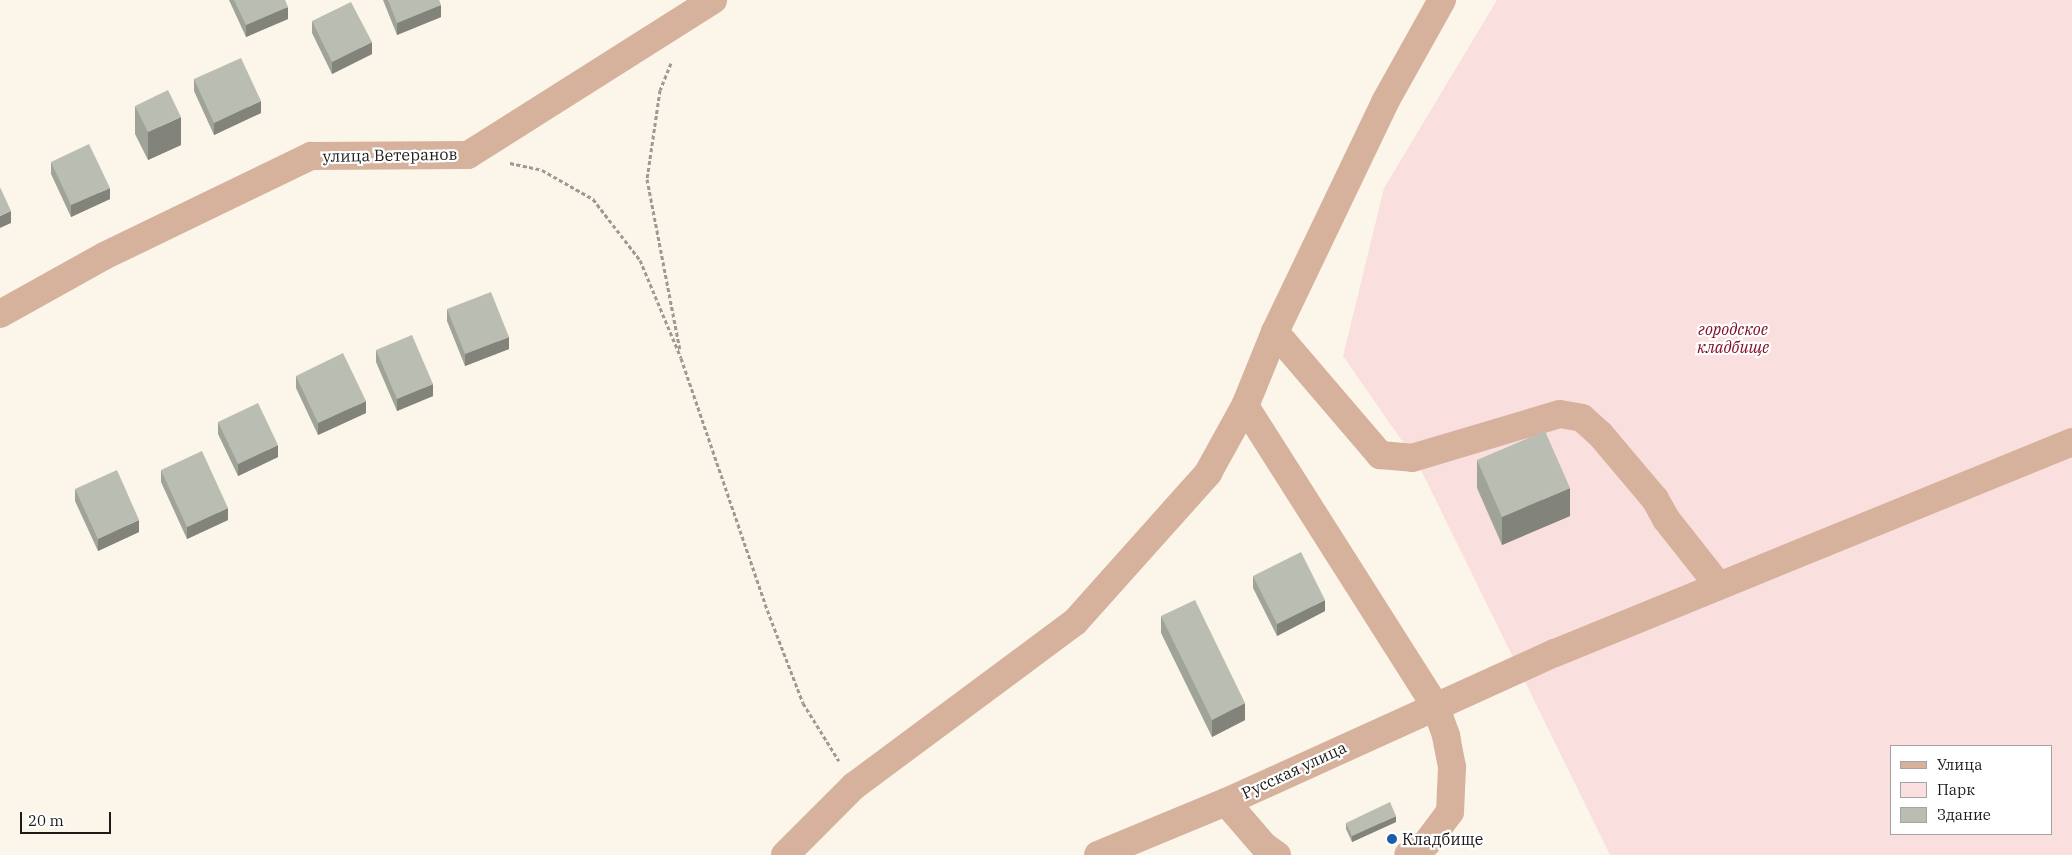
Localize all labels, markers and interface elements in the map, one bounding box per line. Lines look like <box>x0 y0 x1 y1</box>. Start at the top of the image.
street label: улица Ветеранов <box>323 144 457 166</box>
park label: городское кладбище <box>1697 319 1769 357</box>
street label: Русская улица <box>1239 737 1349 803</box>
legend <box>1890 745 2052 835</box>
text: Улица <box>1937 755 1982 774</box>
text: Парк <box>1937 780 1975 799</box>
scale bar <box>22 802 114 834</box>
text: Здание <box>1937 805 1991 824</box>
text: 20 m <box>28 811 64 830</box>
place label: Кладбище <box>1402 829 1483 849</box>
marker: Кладбище <box>1386 833 1398 845</box>

